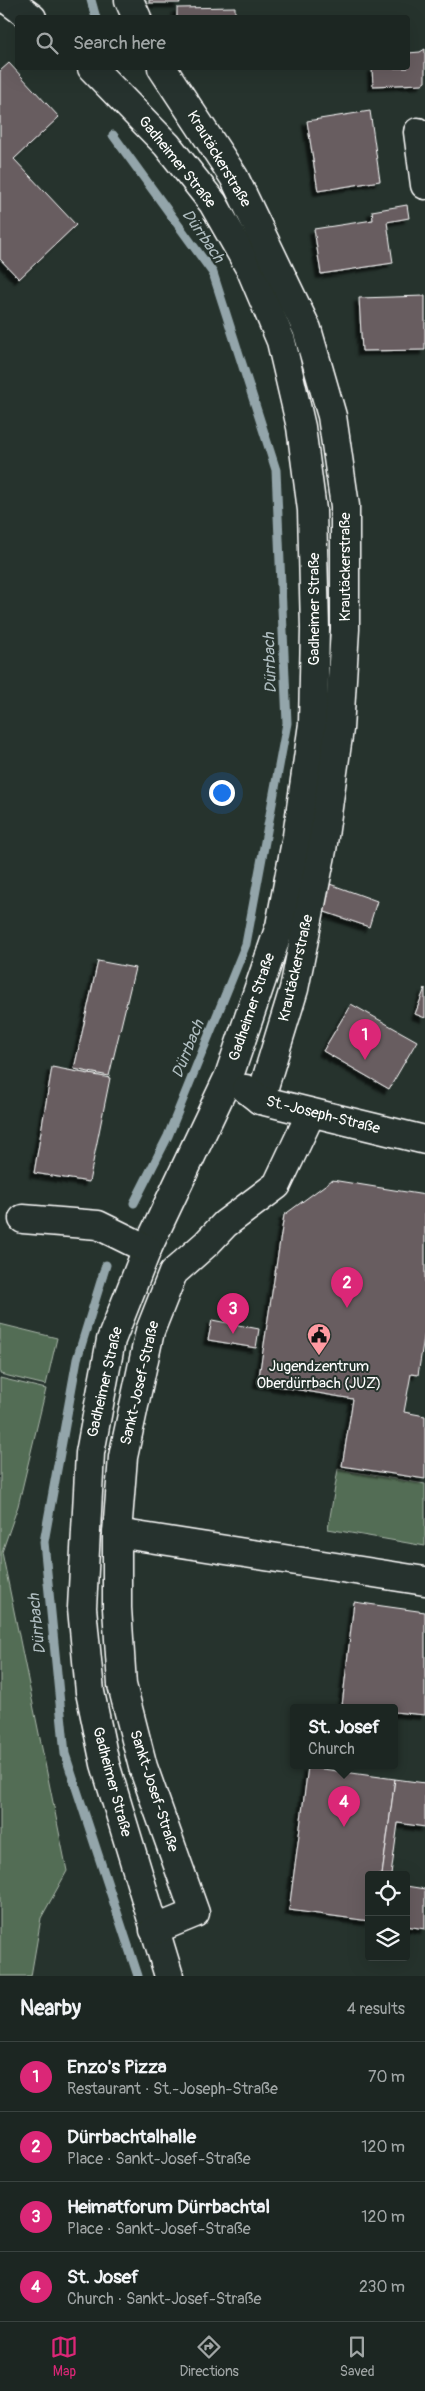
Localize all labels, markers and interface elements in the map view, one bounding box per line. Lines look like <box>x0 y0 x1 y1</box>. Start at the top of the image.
search box <box>15 15 410 70</box>
icon: search <box>33 29 61 57</box>
text: Search here <box>73 31 166 55</box>
street label: Krautäckerstraße <box>183 107 256 211</box>
street label: Gadheimer Straße <box>134 112 220 212</box>
water label: Dürrbach <box>177 205 229 268</box>
street label: Krautäckerstraße <box>336 512 355 622</box>
street label: Gadheimer Straße <box>305 552 324 666</box>
water label: Dürrbach <box>259 631 281 694</box>
your location <box>209 780 235 806</box>
street label: Krautäckerstraße <box>274 912 318 1023</box>
street label: Gadheimer Straße <box>225 950 280 1064</box>
water label: Dürrbach <box>167 1016 209 1081</box>
pin: 1 <box>349 1019 381 1060</box>
street label: St.-Joseph-Straße <box>264 1092 383 1139</box>
pin: 2 <box>331 1267 363 1308</box>
pin: 3 <box>217 1293 249 1334</box>
street label: Sankt-Josef-Straße <box>116 1318 164 1447</box>
public building icon: Jugendzentrum Oberdürrbach (JUZ) <box>306 1322 332 1356</box>
street label: Gadheimer Straße <box>83 1324 127 1439</box>
place label: Jugendzentrum Oberdürrbach (JUZ) <box>257 1357 381 1393</box>
water label: Dürrbach <box>24 1591 50 1655</box>
popup <box>290 1704 398 1769</box>
text: St. Josef <box>308 1715 380 1739</box>
street label: Gadheimer Straße <box>88 1725 136 1840</box>
street label: Sankt-Josef-Straße <box>125 1728 183 1855</box>
text: Church <box>308 1739 355 1759</box>
pin: 4 <box>328 1786 360 1827</box>
map controls <box>365 1871 410 1961</box>
button: locate <box>365 1871 410 1916</box>
button: layers <box>365 1916 410 1961</box>
text: Nearby <box>20 1995 81 2022</box>
text: 4 results <box>347 1999 405 2019</box>
text: Enzo's Pizza <box>67 2055 167 2079</box>
text: 1 <box>33 2067 39 2087</box>
text: 70 m <box>368 2067 405 2087</box>
text: Restaurant · St.-Joseph-Straße <box>67 2079 278 2099</box>
text: Dürrbachtalhalle <box>67 2125 196 2149</box>
text: 2 <box>32 2137 40 2157</box>
text: 120 m <box>361 2137 405 2157</box>
text: Place · Sankt-Josef-Straße <box>67 2149 251 2169</box>
text: Heimatforum Dürrbachtal <box>67 2195 270 2219</box>
text: 3 <box>32 2207 40 2227</box>
text: 120 m <box>361 2207 405 2227</box>
text: Place · Sankt-Josef-Straße <box>67 2219 251 2239</box>
text: St. Josef <box>67 2265 139 2289</box>
text: 4 <box>31 2277 41 2297</box>
text: 230 m <box>359 2277 405 2297</box>
text: Church · Sankt-Josef-Straße <box>67 2289 261 2309</box>
tab: Map <box>50 2333 78 2380</box>
tab: Directions <box>179 2333 239 2380</box>
tab: Saved <box>340 2333 375 2380</box>

